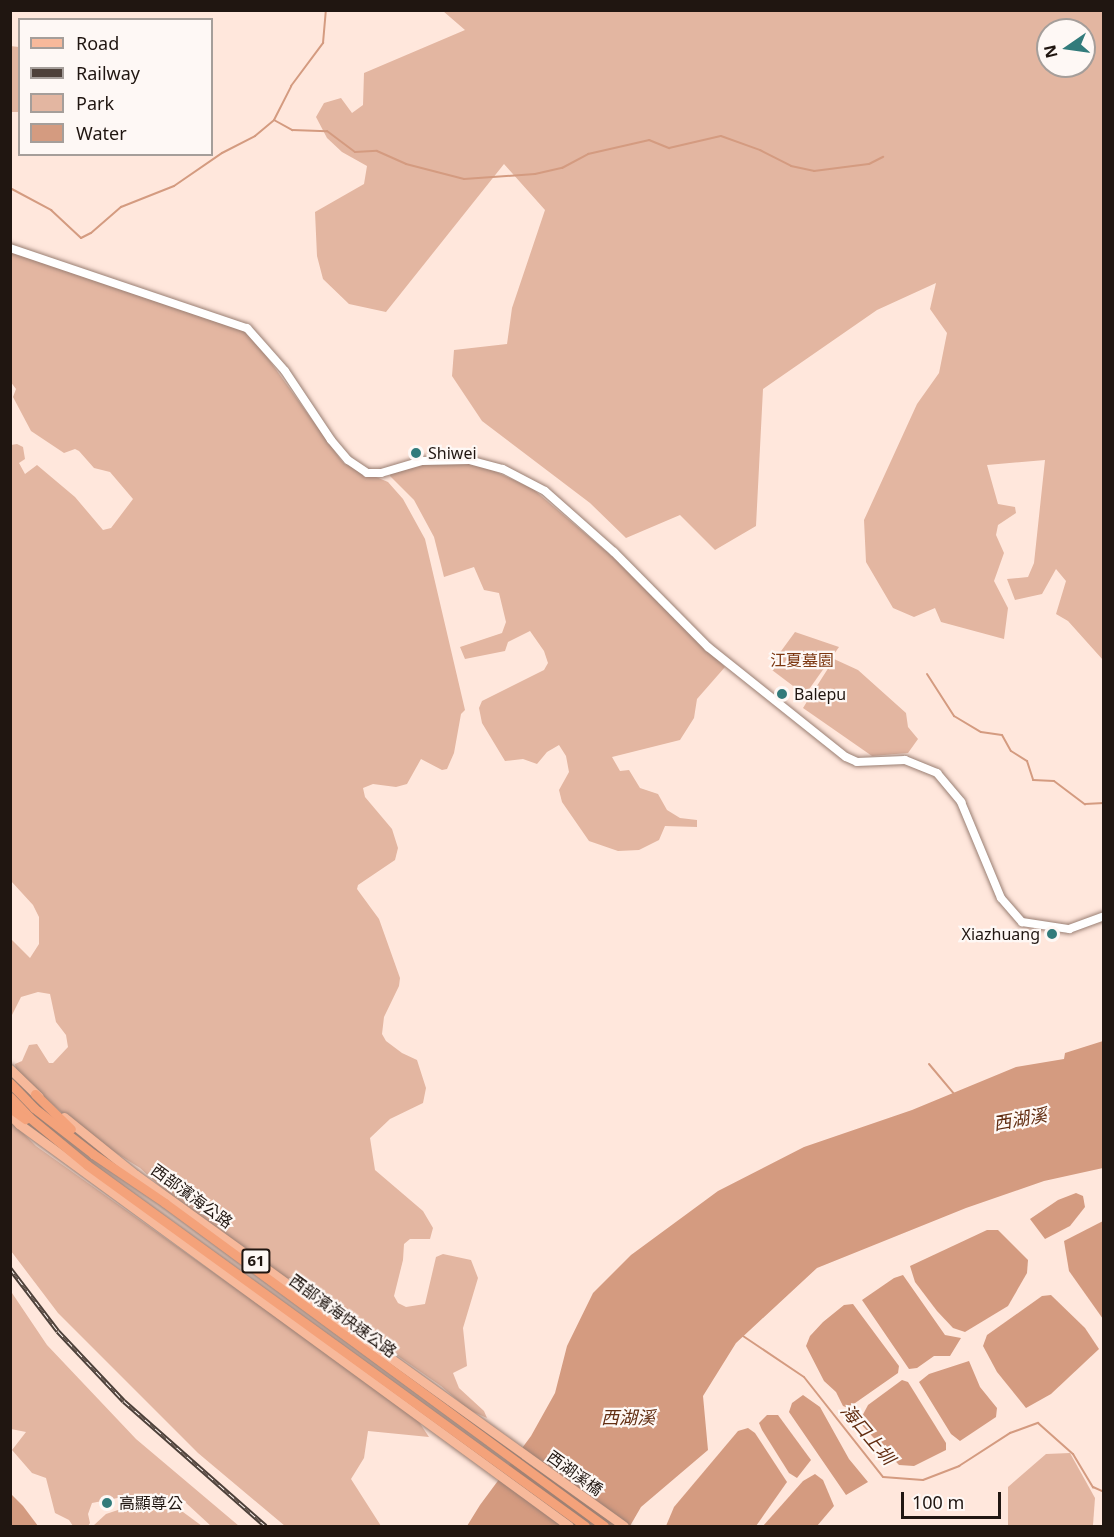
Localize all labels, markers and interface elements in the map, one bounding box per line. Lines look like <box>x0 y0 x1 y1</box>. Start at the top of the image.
legend <box>18 18 213 156</box>
north arrow <box>1036 18 1096 78</box>
text: Road <box>76 31 119 55</box>
text: N <box>1038 43 1063 60</box>
text: Railway <box>76 61 140 85</box>
text: Park <box>76 91 114 115</box>
text: Water <box>76 121 127 145</box>
place label: Shiwei <box>428 443 477 463</box>
marker: Shiwei <box>409 446 423 460</box>
park label: 江夏墓園 <box>770 650 834 670</box>
place label: Balepu <box>794 684 846 704</box>
marker: Balepu <box>775 687 789 701</box>
place label: Xiazhuang <box>962 924 1040 944</box>
marker: Xiazhuang <box>1045 927 1059 941</box>
water label: 西湖溪 <box>992 1104 1048 1134</box>
street label: 西部濱海公路 <box>148 1160 236 1232</box>
road number: 61 <box>241 1249 271 1273</box>
street label: 西部濱海快速公路 <box>286 1271 400 1361</box>
water label: 海口上圳 <box>837 1399 899 1469</box>
water label: 西湖溪 <box>601 1406 655 1428</box>
street label: 西湖溪橋 <box>543 1446 607 1500</box>
scale bar <box>904 1480 1004 1518</box>
text: 100 m <box>912 1490 964 1514</box>
place label: 高顯尊公 <box>119 1493 183 1513</box>
marker: 高顯尊公 <box>100 1496 114 1510</box>

